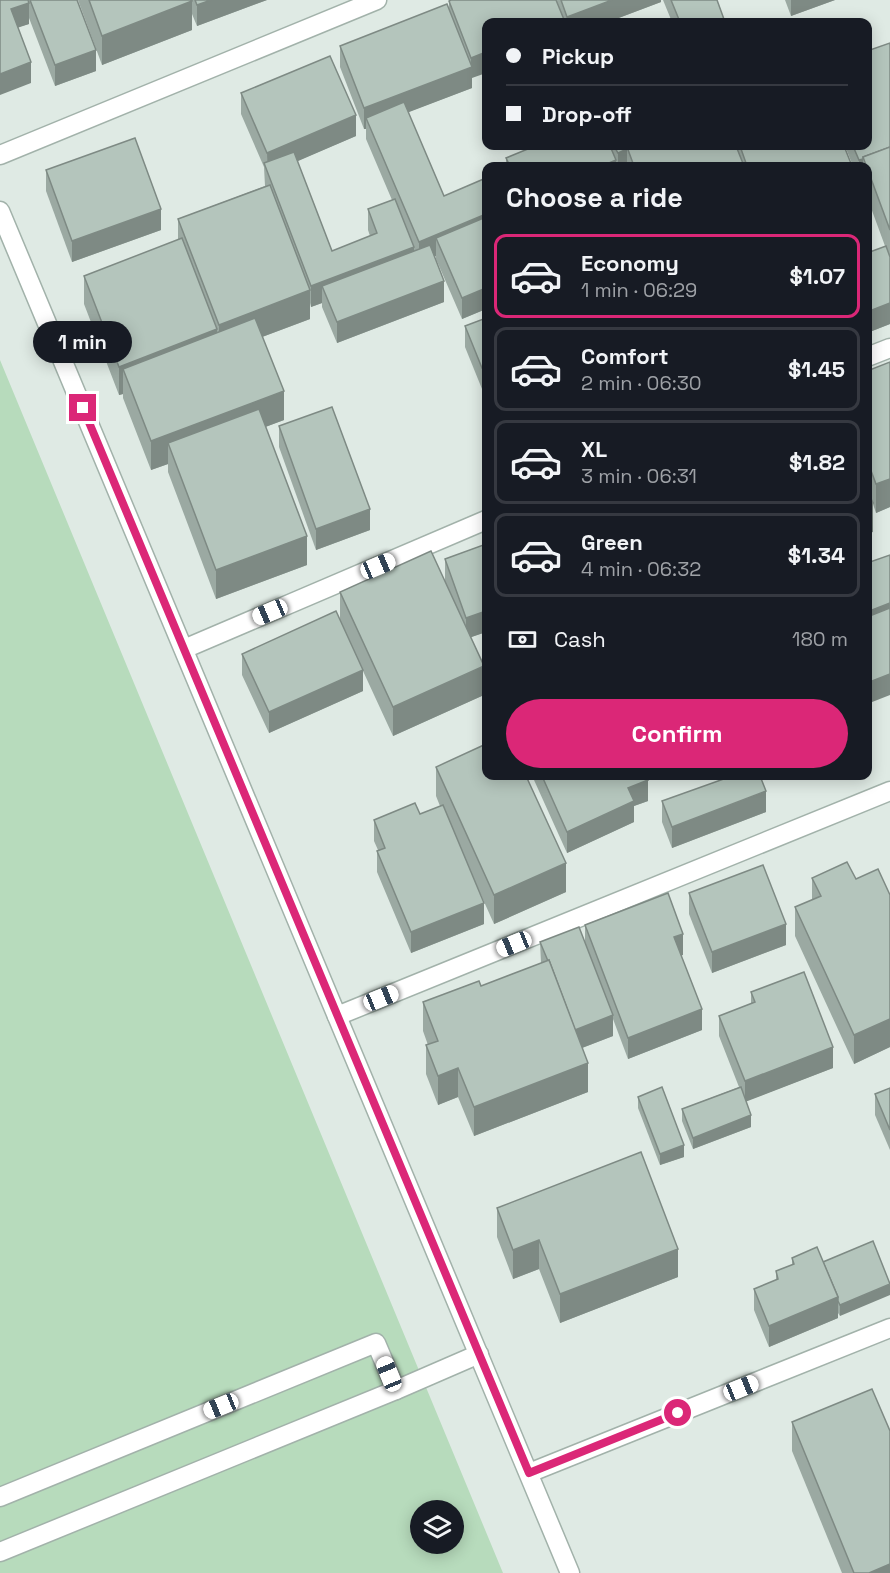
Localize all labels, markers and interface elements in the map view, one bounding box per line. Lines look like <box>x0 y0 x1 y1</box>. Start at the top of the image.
text: Pickup <box>542 42 614 70</box>
text: Drop-off <box>542 100 632 128</box>
text: Choose a ride <box>506 180 683 215</box>
icon: car <box>509 249 563 303</box>
text: Economy <box>581 249 679 277</box>
text: $1.07 <box>789 262 845 290</box>
text: 1 min · 06:29 <box>581 277 697 303</box>
callout: 1 min <box>34 321 132 363</box>
text: 1 min <box>58 329 107 355</box>
icon: car <box>509 342 563 396</box>
text: Comfort <box>581 342 669 370</box>
text: $1.45 <box>788 355 845 383</box>
text: 2 min · 06:30 <box>581 370 702 396</box>
route end <box>69 394 96 421</box>
icon: car <box>509 435 563 489</box>
text: XL <box>581 435 607 463</box>
text: $1.82 <box>789 448 845 476</box>
text: 3 min · 06:31 <box>581 463 697 489</box>
icon: car <box>509 528 563 582</box>
text: Green <box>581 528 643 556</box>
text: $1.34 <box>788 541 845 569</box>
car <box>358 551 398 581</box>
text: 4 min · 06:32 <box>581 556 701 582</box>
car <box>250 597 290 627</box>
icon: cash <box>506 623 539 656</box>
text: Cash <box>554 625 606 653</box>
text: 180 m <box>792 626 848 652</box>
button: Confirm <box>506 699 848 768</box>
car <box>494 929 534 959</box>
car <box>361 983 401 1013</box>
car <box>374 1354 404 1394</box>
car <box>721 1373 761 1403</box>
car <box>201 1391 241 1421</box>
route start <box>664 1399 691 1426</box>
map controls <box>410 1500 464 1554</box>
button: layers <box>410 1500 464 1554</box>

